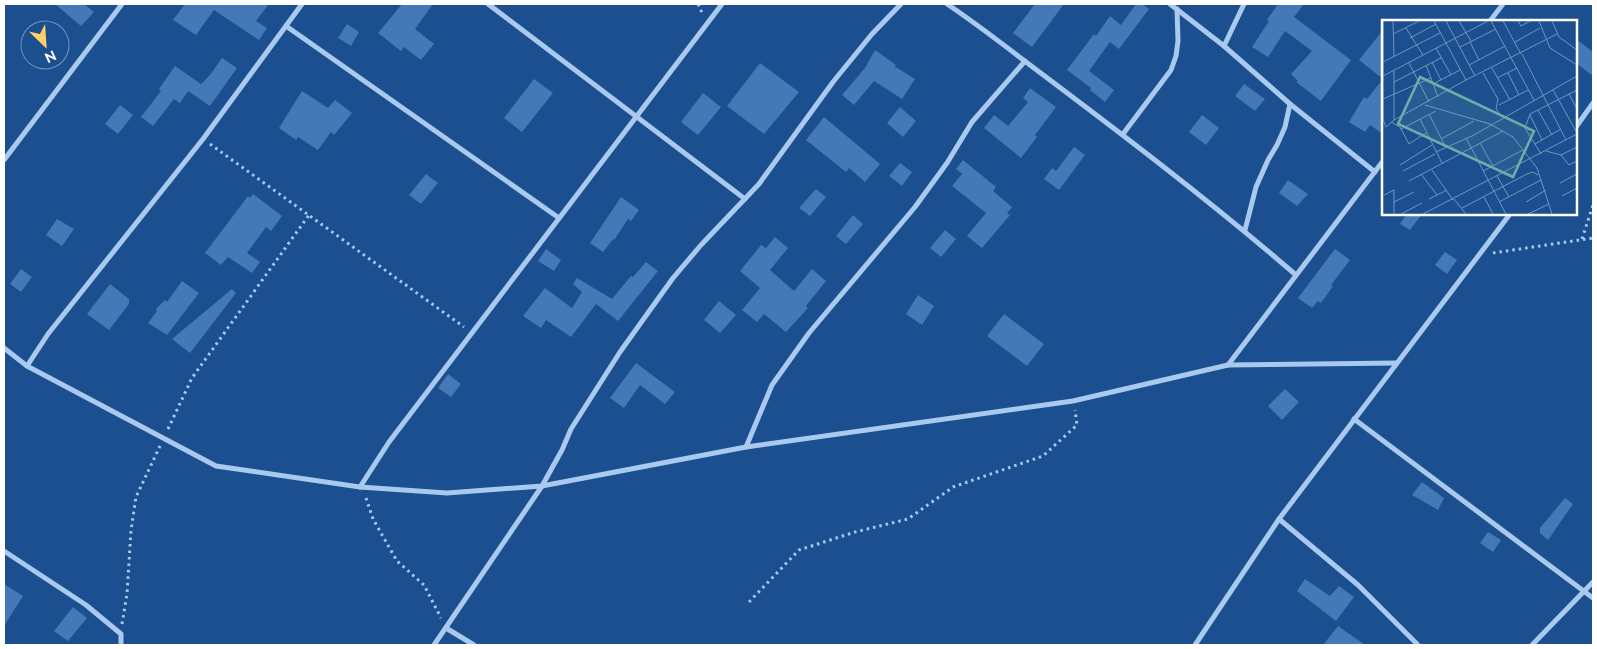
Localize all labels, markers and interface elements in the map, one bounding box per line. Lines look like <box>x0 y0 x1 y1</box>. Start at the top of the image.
north arrow <box>20 20 70 70</box>
inset map <box>1382 20 1577 215</box>
text: N <box>42 47 59 66</box>

